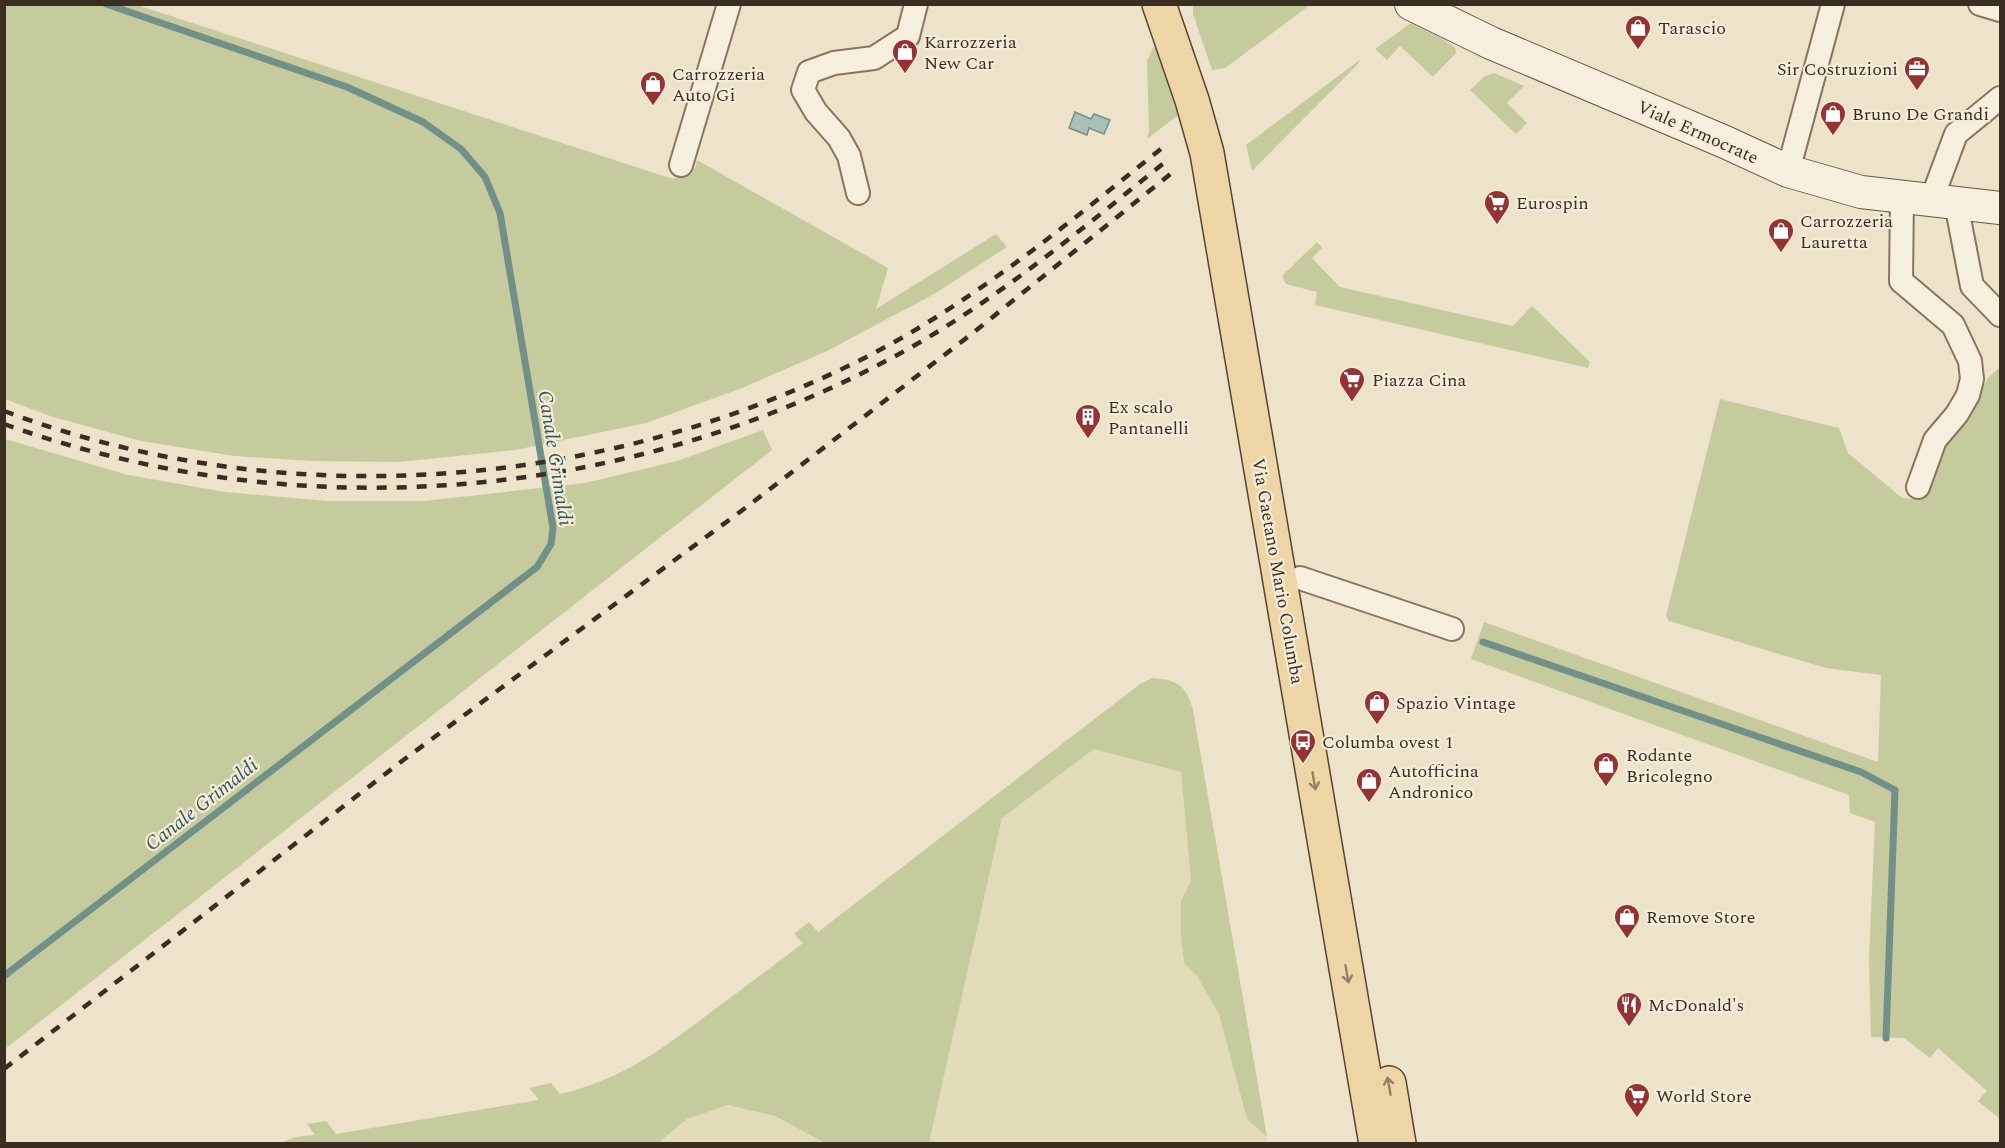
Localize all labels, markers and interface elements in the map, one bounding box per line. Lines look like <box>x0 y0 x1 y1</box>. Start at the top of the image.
shop icon: Tarascio <box>1623 13 1653 51</box>
place label: Tarascio <box>1658 15 1726 42</box>
place label: Karrozzeria New Car <box>924 29 1017 77</box>
shop icon: Karrozzeria New Car <box>890 37 920 75</box>
office icon: Sir Costruzioni <box>1902 54 1932 92</box>
place label: Sir Costruzioni <box>1777 56 1898 83</box>
place label: Carrozzeria Auto Gi <box>672 61 765 109</box>
shop icon: Carrozzeria Auto Gi <box>638 69 668 107</box>
street label: Viale Ermocrate <box>1633 94 1763 171</box>
shop icon: Bruno De Grandi <box>1818 99 1848 137</box>
place label: Bruno De Grandi <box>1852 101 1989 128</box>
supermarket icon: Eurospin <box>1482 188 1512 226</box>
place label: Eurospin <box>1516 190 1589 217</box>
place label: Carrozzeria Lauretta <box>1800 208 1893 256</box>
shop icon: Carrozzeria Lauretta <box>1766 216 1796 254</box>
supermarket icon: Piazza Cina <box>1337 365 1367 403</box>
place label: Piazza Cina <box>1372 367 1466 394</box>
water label: Canale Grimaldi <box>530 388 581 528</box>
place label: Ex scalo Pantanelli <box>1108 394 1189 442</box>
building icon: Ex scalo Pantanelli <box>1073 402 1103 440</box>
street label: Via Gaetano Mario Columba <box>1244 456 1311 686</box>
shop icon: Spazio Vintage <box>1362 688 1392 726</box>
place label: Spazio Vintage <box>1396 690 1516 717</box>
bus stop icon: Columba ovest 1 <box>1288 727 1318 765</box>
place label: Columba ovest 1 <box>1322 729 1454 756</box>
place label: Rodante Bricolegno <box>1626 742 1713 790</box>
shop icon: Rodante Bricolegno <box>1591 750 1621 788</box>
water label: Canale Grimaldi <box>139 751 265 859</box>
place label: Autofficina Andronico <box>1388 758 1479 806</box>
shop icon: Autofficina Andronico <box>1354 766 1384 804</box>
one-way arrow <box>1309 771 1320 791</box>
shop icon: Remove Store <box>1612 902 1642 940</box>
place label: Remove Store <box>1646 904 1755 931</box>
one-way arrow <box>1341 963 1352 983</box>
restaurant icon: McDonald's <box>1614 990 1644 1028</box>
place label: McDonald's <box>1648 992 1744 1019</box>
one-way arrow <box>1383 1077 1394 1096</box>
supermarket icon: World Store <box>1622 1081 1652 1119</box>
place label: World Store <box>1656 1083 1752 1110</box>

